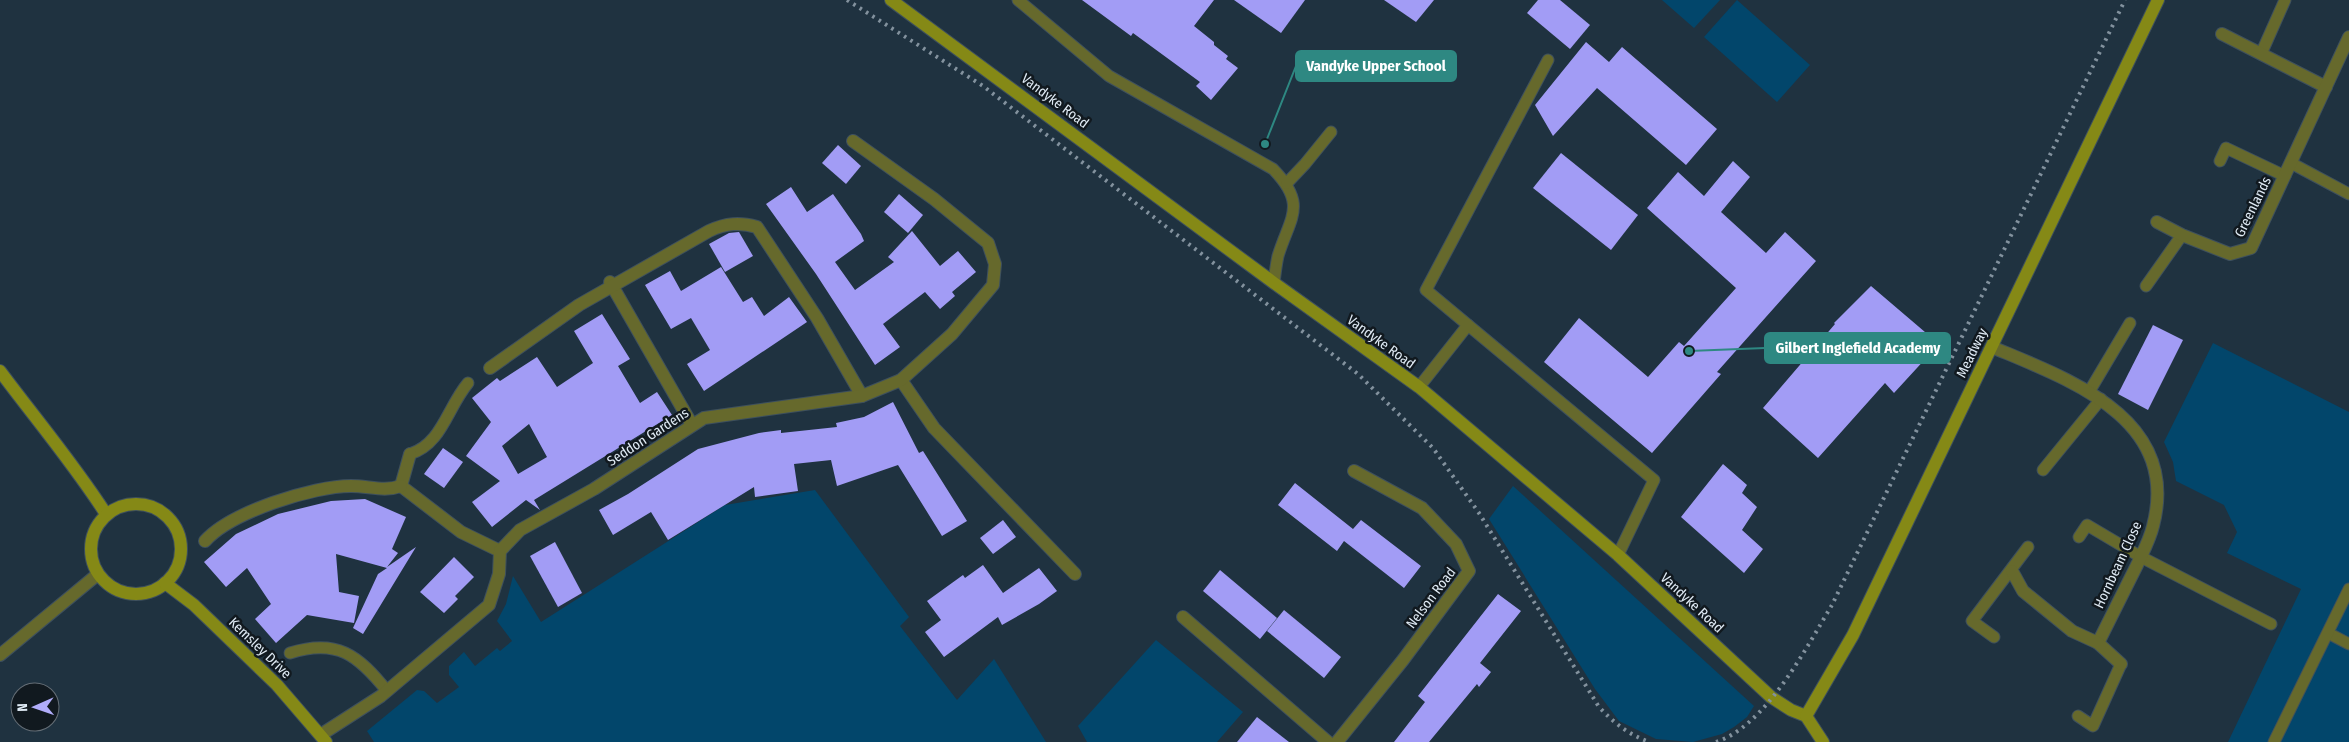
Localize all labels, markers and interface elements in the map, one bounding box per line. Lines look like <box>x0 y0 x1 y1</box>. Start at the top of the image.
callout: Vandyke Upper School <box>1296 51 1456 81</box>
text: Vandyke Upper School <box>1305 57 1447 75</box>
street label: Vandyke Road <box>1018 70 1092 132</box>
street label: Greenlands <box>2231 174 2275 240</box>
street label: Vandyke Road <box>1344 312 1418 372</box>
street label: Meadway <box>1953 325 1992 381</box>
callout: Gilbert Inglefield Academy <box>1765 333 1950 363</box>
text: Gilbert Inglefield Academy <box>1776 339 1941 357</box>
street label: Seddon Gardens <box>604 404 692 470</box>
street label: Hornbeam Close <box>2090 519 2146 611</box>
street label: Nelson Road <box>1402 564 1460 632</box>
street label: Vandyke Road <box>1657 569 1727 637</box>
street label: Kemsley Drive <box>225 614 295 682</box>
north arrow <box>10 682 60 732</box>
text: N <box>14 703 31 712</box>

